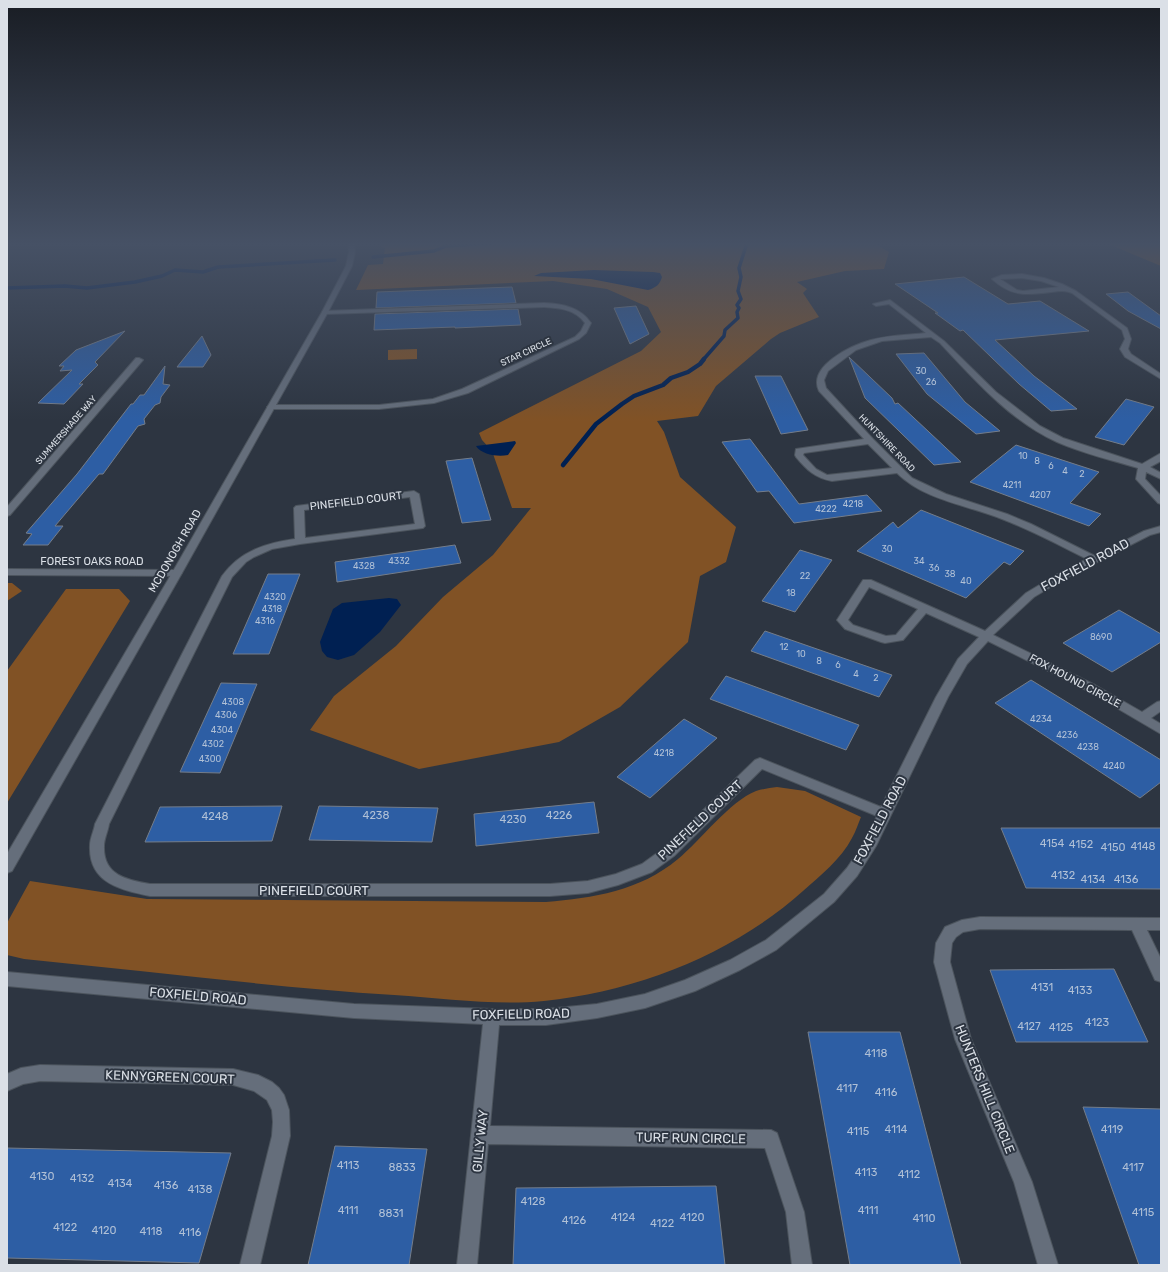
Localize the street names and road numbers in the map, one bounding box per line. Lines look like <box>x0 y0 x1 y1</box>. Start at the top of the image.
street label: STAR CIRCLE <box>499 336 553 368</box>
street label: SUMMERSHADE WAY <box>34 394 99 466</box>
street label: HUNTSHIRE ROAD <box>857 412 917 474</box>
street label: PINEFIELD COURT <box>309 489 404 513</box>
street label: MCDONOGH ROAD <box>146 507 204 595</box>
street label: FOXFIELD ROAD <box>1038 535 1132 595</box>
street label: FOREST OAKS ROAD <box>40 555 144 568</box>
street label: FOX HOUND CIRCLE <box>1027 651 1123 711</box>
street label: FOXFIELD ROAD <box>850 773 910 867</box>
street label: PINEFIELD COURT <box>655 777 746 863</box>
street label: PINEFIELD COURT <box>259 883 369 898</box>
street label: FOXFIELD ROAD <box>149 984 247 1008</box>
street label: FOXFIELD ROAD <box>472 1006 570 1022</box>
street label: HUNTERS HILL CIRCLE <box>952 1022 1018 1156</box>
street label: KENNYGREEN COURT <box>105 1067 236 1087</box>
street label: GILLY WAY <box>469 1108 491 1173</box>
street label: TURF RUN CIRCLE <box>636 1130 746 1146</box>

